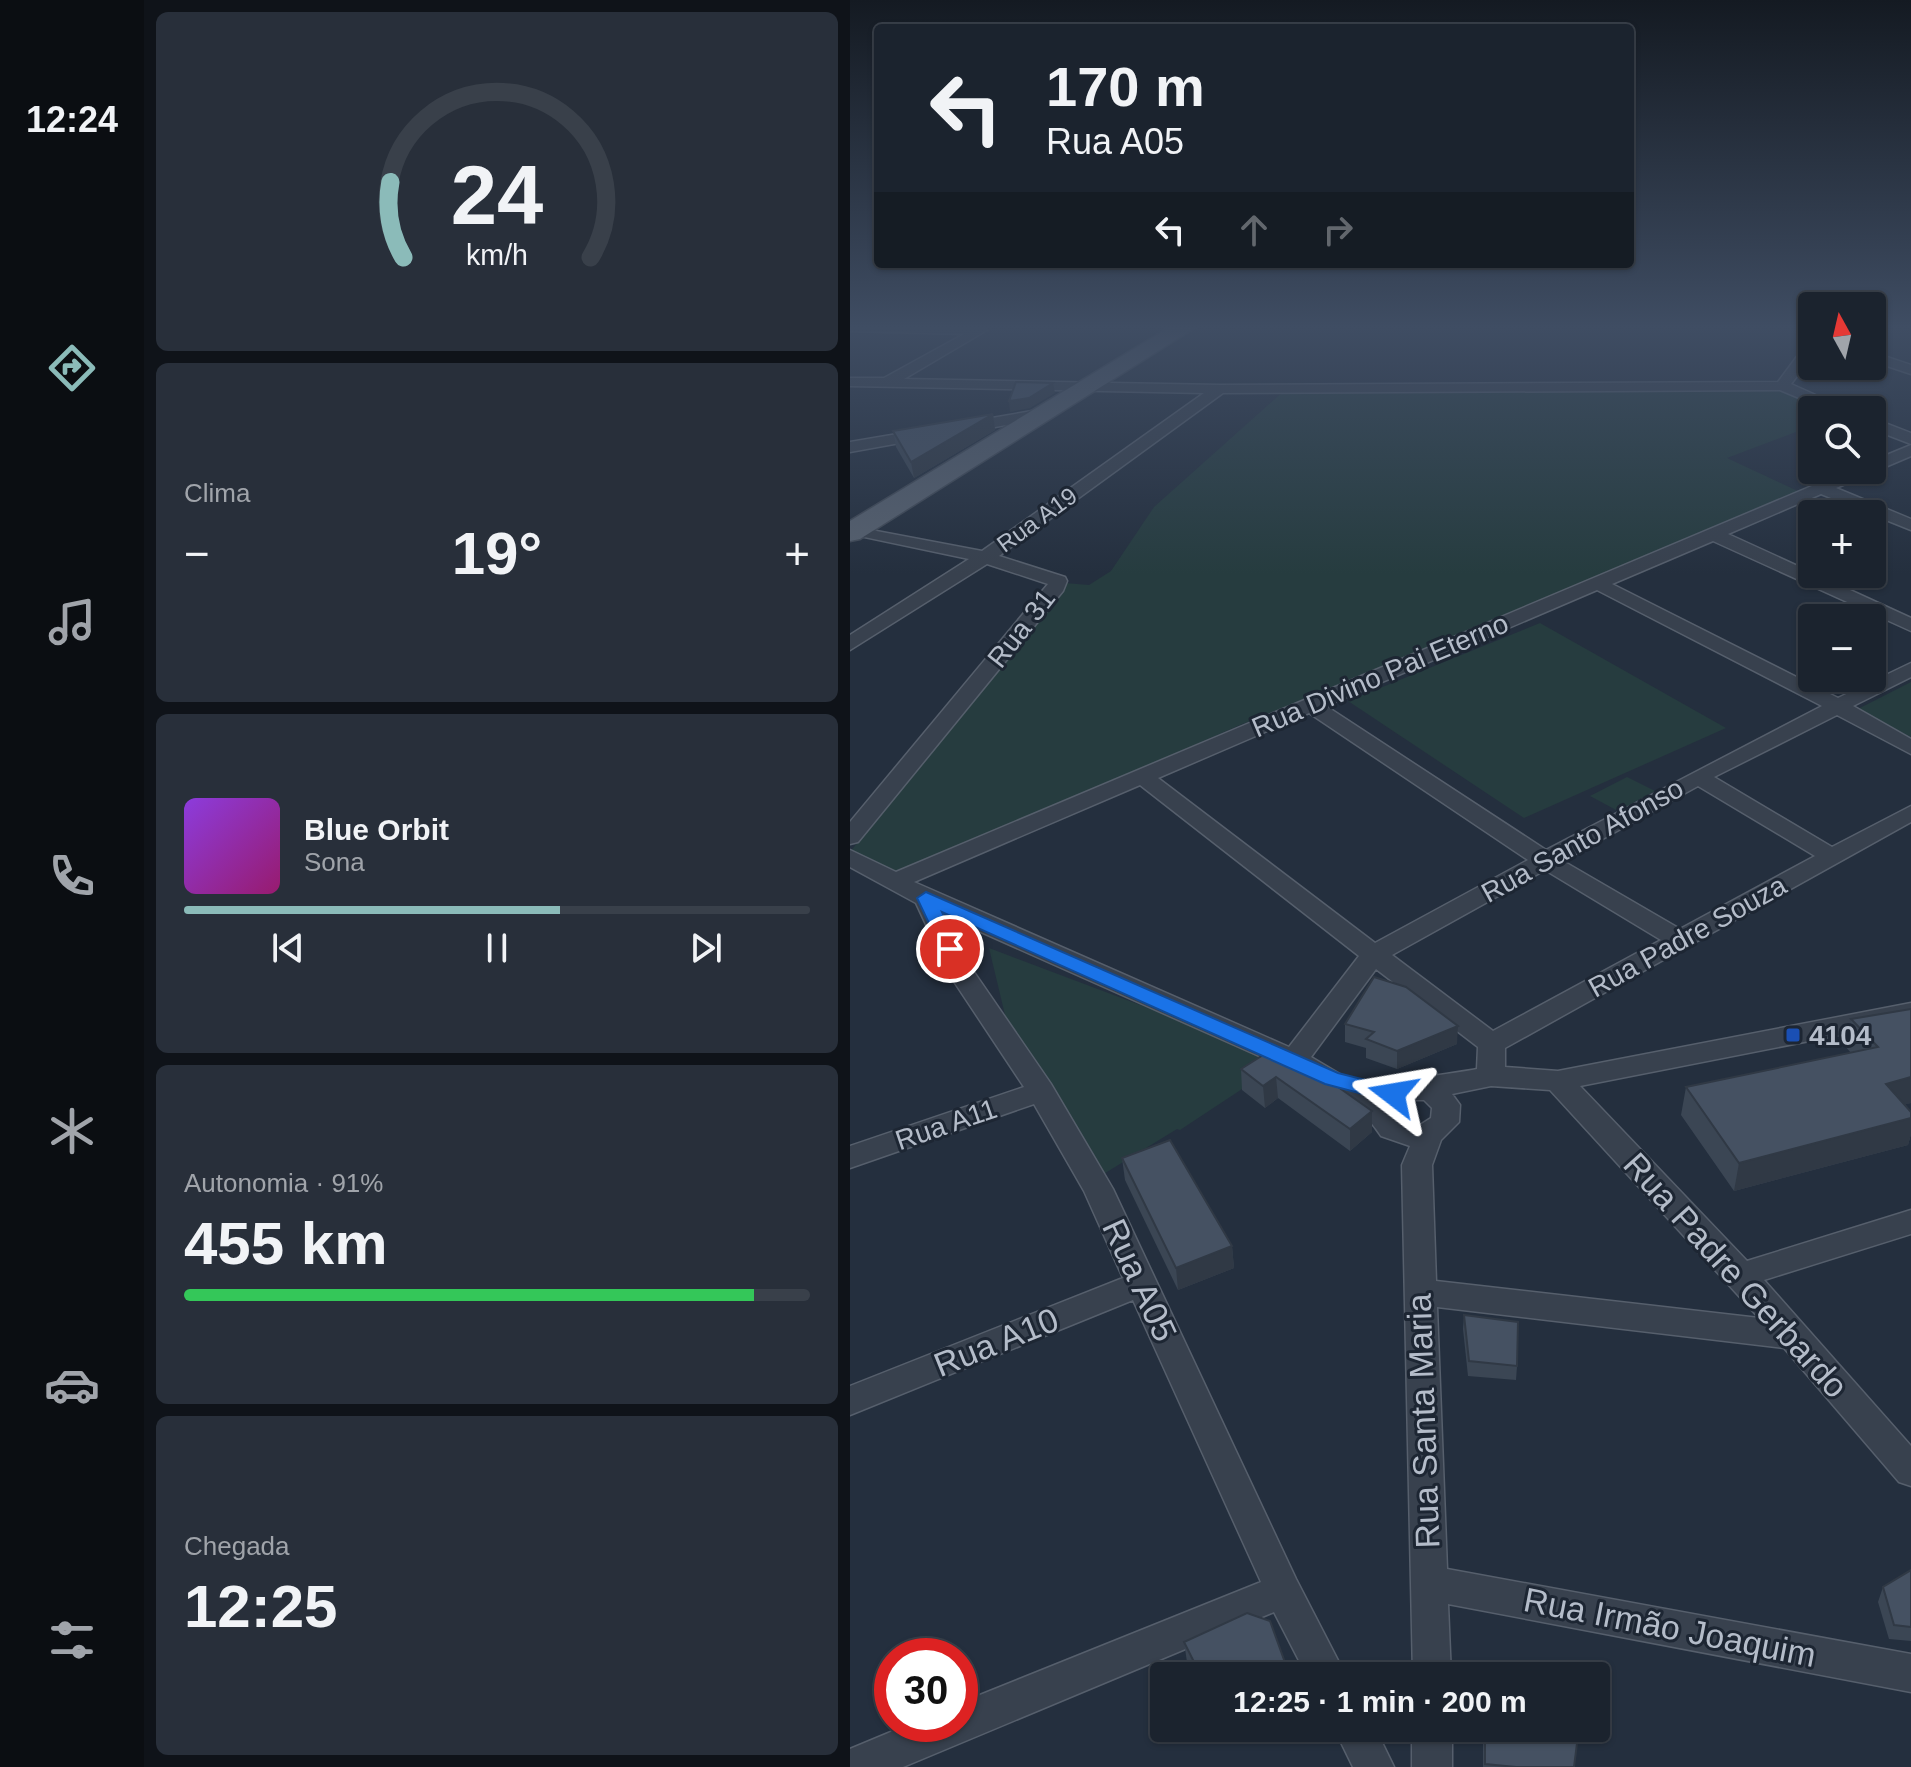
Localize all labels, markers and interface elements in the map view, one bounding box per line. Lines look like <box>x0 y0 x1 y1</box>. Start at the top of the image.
text: 170 m <box>1046 55 1205 118</box>
icon: left <box>914 56 1018 160</box>
text: 12:24 <box>26 99 118 140</box>
text: Rua A05 <box>1046 121 1184 162</box>
text: 24 <box>451 148 543 241</box>
icon: left <box>1148 208 1192 252</box>
icon: ahead <box>1232 208 1276 252</box>
icon: right <box>1316 208 1360 252</box>
text: km/h <box>466 239 528 271</box>
north arrow <box>1798 292 1886 380</box>
map controls <box>1798 292 1886 692</box>
icon: directions <box>44 340 100 396</box>
button: search <box>1798 396 1886 484</box>
text: Clima <box>184 478 250 508</box>
street label: Rua A19 <box>992 482 1082 558</box>
button: + <box>1798 500 1886 588</box>
text: 19° <box>452 520 542 587</box>
text: − <box>184 529 210 578</box>
text: + <box>784 529 810 578</box>
street label: Rua 31 <box>981 583 1061 673</box>
icon: music <box>44 594 100 650</box>
button: − <box>1798 604 1886 692</box>
street label: Rua Divino Pai Eterno <box>1247 607 1513 744</box>
street label: Rua Santo Afonso <box>1476 772 1688 909</box>
text: Blue Orbit <box>304 813 449 846</box>
text: Sona <box>304 847 365 877</box>
icon: phone <box>44 848 100 904</box>
street label: Rua Padre Souza <box>1583 869 1792 1004</box>
pin <box>916 915 984 983</box>
icon: previous <box>266 926 310 970</box>
icon: pause <box>475 926 519 970</box>
icon: next <box>684 926 728 970</box>
icon: arrive <box>928 927 972 971</box>
place label: 4104 <box>1809 1020 1872 1051</box>
marker: 4104 <box>1784 1026 1802 1044</box>
position arrow <box>1351 1052 1435 1136</box>
street label: Rua A11 <box>891 1093 1001 1156</box>
icon: climate <box>44 1103 100 1159</box>
street label: Rua Padre Gerbardo <box>1616 1145 1856 1405</box>
text: Autonomia · 91% <box>184 1168 383 1198</box>
text: 455 km <box>184 1210 388 1277</box>
street label: Rua A05 <box>1095 1213 1185 1347</box>
street label: Rua Santa Maria <box>1400 1293 1446 1549</box>
street label: Rua A10 <box>928 1300 1064 1384</box>
icon: car <box>44 1357 100 1413</box>
text: Chegada <box>184 1531 290 1561</box>
text: 12:25 <box>184 1573 337 1640</box>
street label: Rua Irmão Joaquim <box>1521 1580 1819 1674</box>
icon: filters <box>44 1612 100 1668</box>
speed limit sign: 30 <box>874 1638 978 1742</box>
text: 12:25 · 1 min · 200 m <box>1233 1685 1527 1718</box>

